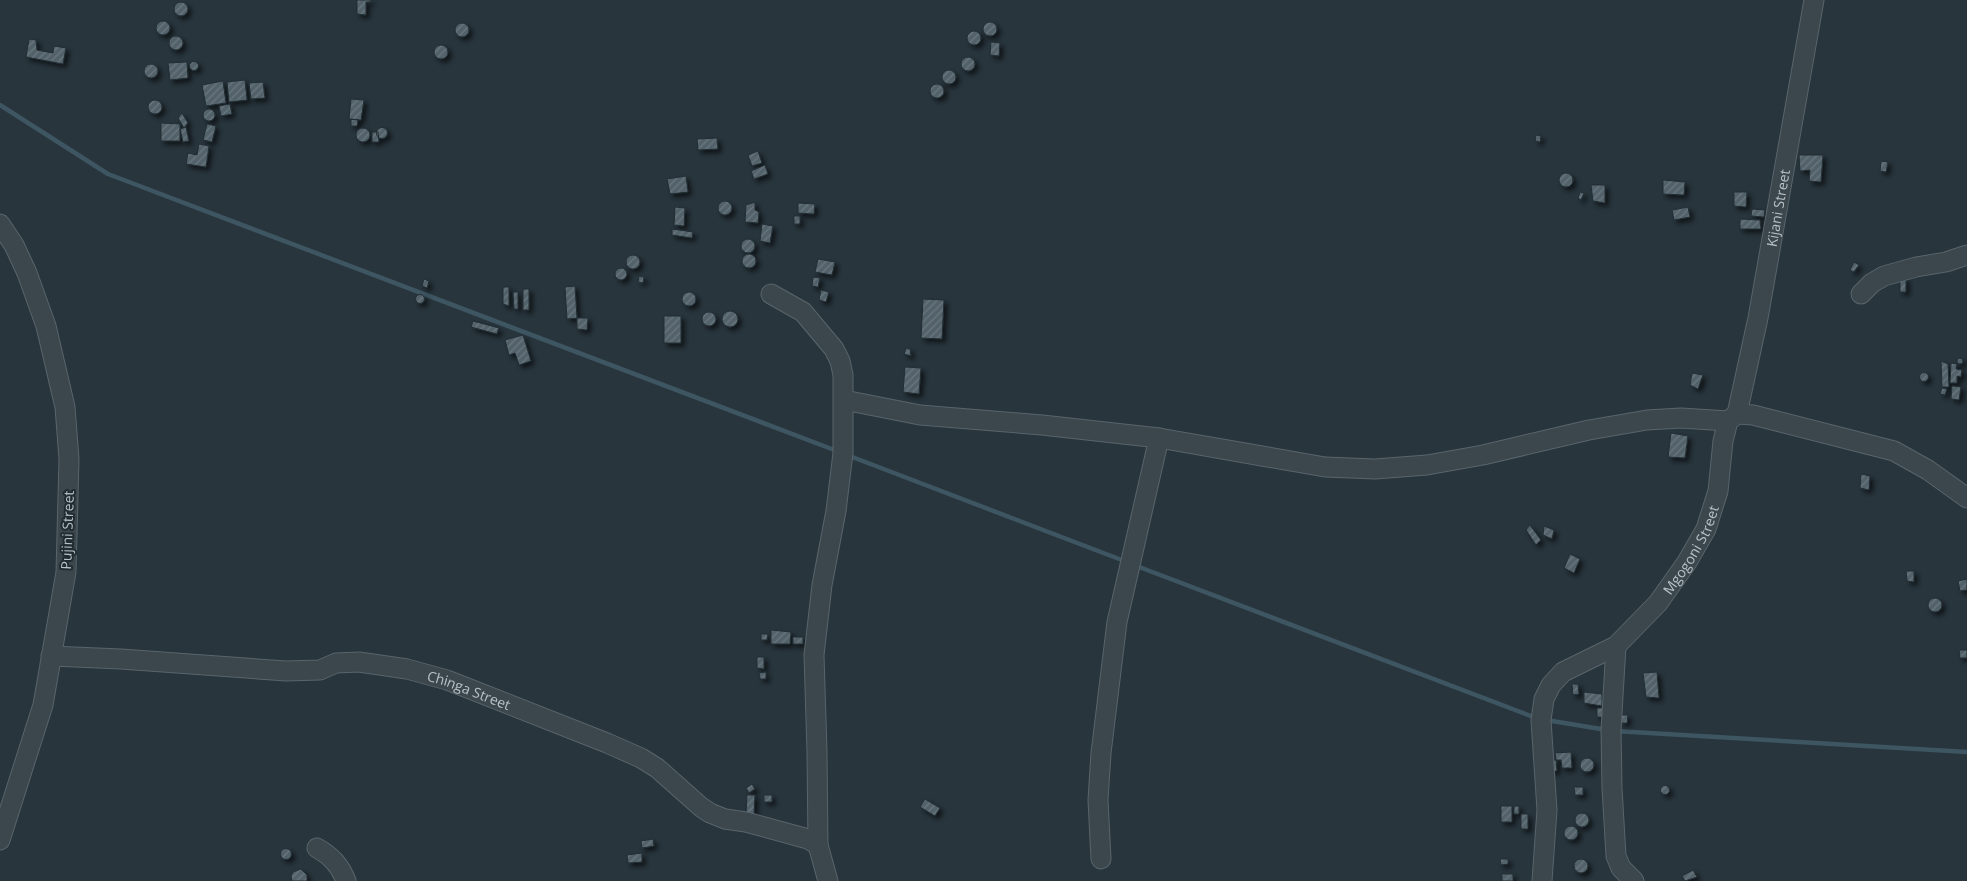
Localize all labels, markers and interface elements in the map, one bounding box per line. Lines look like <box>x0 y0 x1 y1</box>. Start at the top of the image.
street label: Kijani Street <box>1761 168 1794 248</box>
street label: Pujini Street <box>56 490 78 570</box>
street label: Mgogoni Street <box>1658 503 1722 598</box>
street label: Chinga Street <box>425 666 514 714</box>

